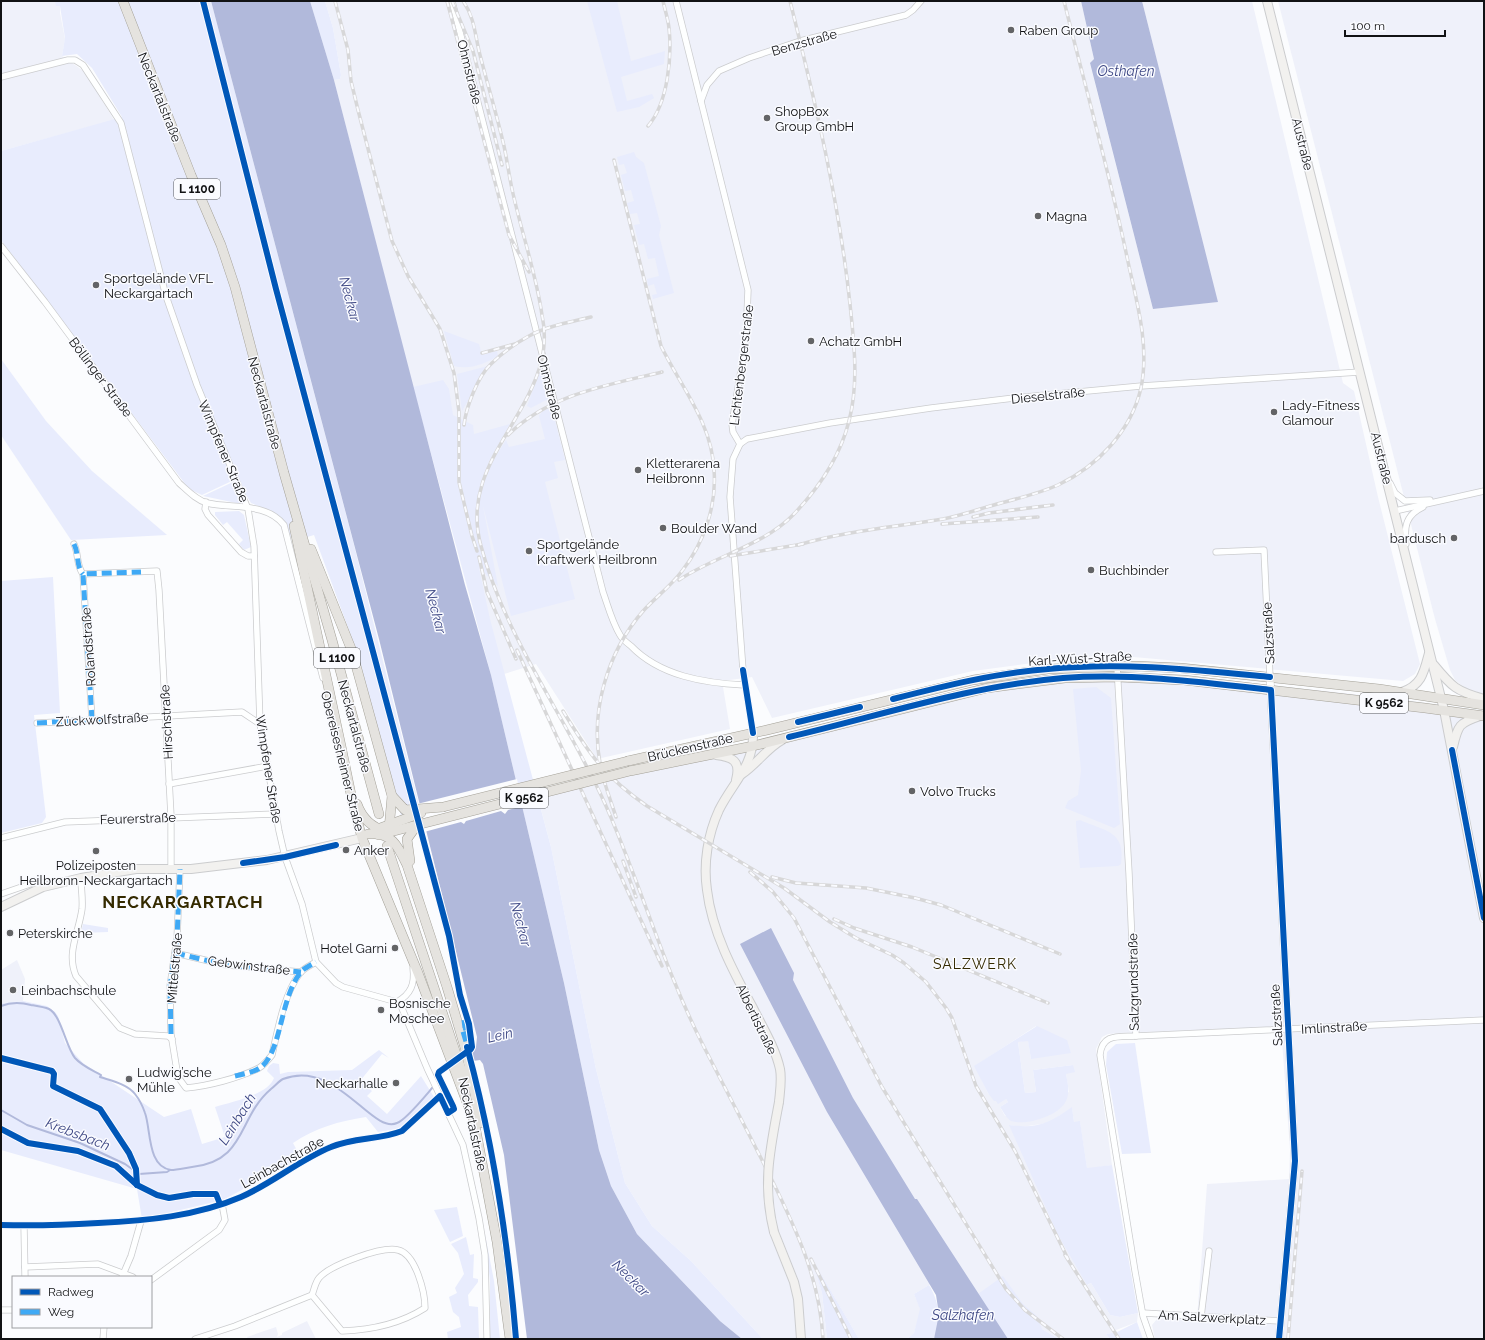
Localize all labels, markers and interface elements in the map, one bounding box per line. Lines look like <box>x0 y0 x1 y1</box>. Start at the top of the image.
scale bar <box>1345 12 1445 38</box>
text: 100 m <box>1351 19 1385 33</box>
place label: Raben Group <box>1019 23 1098 38</box>
marker: Raben Group <box>1006 25 1016 35</box>
street label: Benzstraße <box>770 26 839 59</box>
street label: Ohmstraße <box>454 38 485 106</box>
street label: Neckartalstraße <box>135 50 184 144</box>
water label: Osthafen <box>1098 63 1155 79</box>
place label: ShopBox Group GmbH <box>775 104 854 134</box>
marker: ShopBox Group GmbH <box>762 113 772 123</box>
street label: Austraße <box>1289 116 1316 172</box>
road number: L 1100 <box>174 179 220 199</box>
place label: Magna <box>1046 209 1087 224</box>
marker: Magna <box>1033 211 1043 221</box>
place label: Sportgelände VFL Neckargartach <box>104 271 213 301</box>
water label: Neckar <box>336 275 364 324</box>
marker: Sportgelände VFL Neckargartach <box>91 280 101 290</box>
street label: Lichtenbergerstraße <box>727 303 756 426</box>
place label: Achatz GmbH <box>819 334 902 349</box>
street label: Böllinger Straße <box>66 335 136 420</box>
marker: Achatz GmbH <box>806 336 816 346</box>
street label: Ohmstraße <box>534 353 565 421</box>
street label: Neckartalstraße <box>245 355 284 451</box>
street label: Dieselstraße <box>1010 384 1086 407</box>
street label: Wimpfener Straße <box>195 398 252 505</box>
place label: Lady-Fitness Glamour <box>1282 398 1360 428</box>
marker: Lady-Fitness Glamour <box>1269 407 1279 417</box>
street label: Austraße <box>1368 430 1395 486</box>
place label: Kletterarena Heilbronn <box>646 456 720 486</box>
marker: Kletterarena Heilbronn <box>633 465 643 475</box>
place label: Boulder Wand <box>671 521 757 536</box>
marker: Boulder Wand <box>658 523 668 533</box>
place label: bardusch <box>1390 531 1446 546</box>
marker: bardusch <box>1449 533 1459 543</box>
place label: Sportgelände Kraftwerk Heilbronn <box>537 537 657 567</box>
marker: Sportgelände Kraftwerk Heilbronn <box>524 546 534 556</box>
place label: Buchbinder <box>1099 563 1169 578</box>
marker: Buchbinder <box>1086 565 1096 575</box>
water label: Neckar <box>422 587 450 636</box>
street label: Salzstraße <box>1259 601 1278 664</box>
street label: Rolandstraße <box>78 607 99 687</box>
road number: L 1100 <box>314 648 360 668</box>
street label: Karl-Wüst-Straße <box>1028 648 1133 669</box>
street label: Neckartalstraße <box>335 678 374 774</box>
street label: Hirschstraße <box>157 684 176 760</box>
street label: Obereisesheimer Straße <box>318 689 367 833</box>
road number: K 9562 <box>1360 693 1408 713</box>
street label: Zückwolfstraße <box>55 710 149 729</box>
street label: Wimpfener Straße <box>253 714 285 825</box>
street label: Brückenstraße <box>646 730 734 765</box>
place label: Volvo Trucks <box>920 784 996 799</box>
marker: Volvo Trucks <box>907 786 917 796</box>
road number: K 9562 <box>500 788 548 808</box>
street label: Feurerstraße <box>100 810 177 827</box>
place label: Anker <box>354 843 390 858</box>
marker: Anker <box>341 845 351 855</box>
marker: Polizeiposten Heilbronn-Neckargartach <box>91 846 101 856</box>
place label: Polizeiposten Heilbronn-Neckargartach <box>19 858 173 888</box>
district label: NECKARGARTACH <box>102 892 264 912</box>
water label: Neckar <box>507 900 535 949</box>
place label: Peterskirche <box>18 926 93 941</box>
marker: Peterskirche <box>5 928 15 938</box>
street label: Mittelstraße <box>164 932 185 1004</box>
street label: Salzgrundstraße <box>1125 933 1142 1031</box>
place label: Hotel Garni <box>320 941 387 956</box>
marker: Hotel Garni <box>390 943 400 953</box>
street label: Gebwinstraße <box>207 953 291 978</box>
district label: SALZWERK <box>933 956 1017 972</box>
street label: Albertistraße <box>733 981 780 1057</box>
place label: Leinbachschule <box>21 983 117 998</box>
street label: Salzstraße <box>1267 983 1286 1046</box>
marker: Leinbachschule <box>8 985 18 995</box>
place label: Bosnische Moschee <box>389 996 451 1026</box>
marker: Bosnische Moschee <box>376 1005 386 1015</box>
street label: Imlinstraße <box>1301 1018 1368 1037</box>
water label: Lein <box>486 1024 515 1046</box>
place label: Ludwig’sche Mühle <box>137 1065 212 1095</box>
marker: Ludwig’sche Mühle <box>124 1074 134 1084</box>
place label: Neckarhalle <box>315 1076 388 1091</box>
street label: Neckartalstraße <box>455 1076 490 1173</box>
marker: Neckarhalle <box>391 1078 401 1088</box>
water label: Leinbach <box>215 1090 259 1148</box>
water label: Krebsbach <box>44 1114 112 1154</box>
street label: Leinbachstraße <box>238 1133 327 1191</box>
water label: Neckar <box>609 1256 654 1301</box>
legend <box>12 1276 152 1328</box>
text: Radweg <box>48 1285 94 1299</box>
text: Weg <box>48 1305 74 1319</box>
water label: Salzhafen <box>931 1307 994 1323</box>
street label: Am Salzwerkplatz <box>1158 1307 1266 1328</box>

